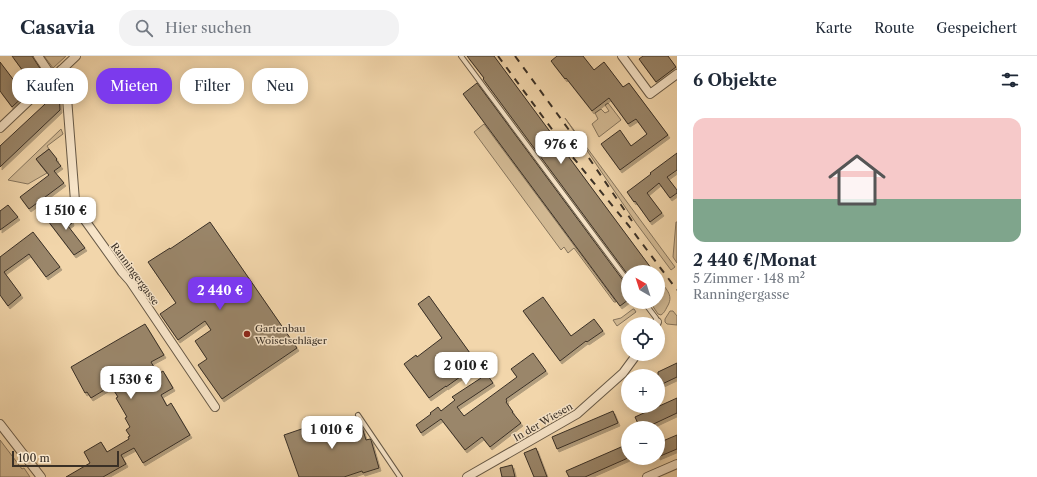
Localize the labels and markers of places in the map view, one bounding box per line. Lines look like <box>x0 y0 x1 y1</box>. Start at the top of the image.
pin: 976 € <box>533 131 589 165</box>
pin: 1 510 € <box>29 197 103 231</box>
pin: 2 440 € <box>183 277 257 311</box>
place label: Gartenbau Woisetschläger <box>254 322 328 347</box>
marker: Gartenbau Woisetschläger <box>242 329 252 339</box>
pin: 2 010 € <box>429 352 503 386</box>
pin: 1 530 € <box>94 366 168 400</box>
pin: 1 010 € <box>295 416 369 450</box>

